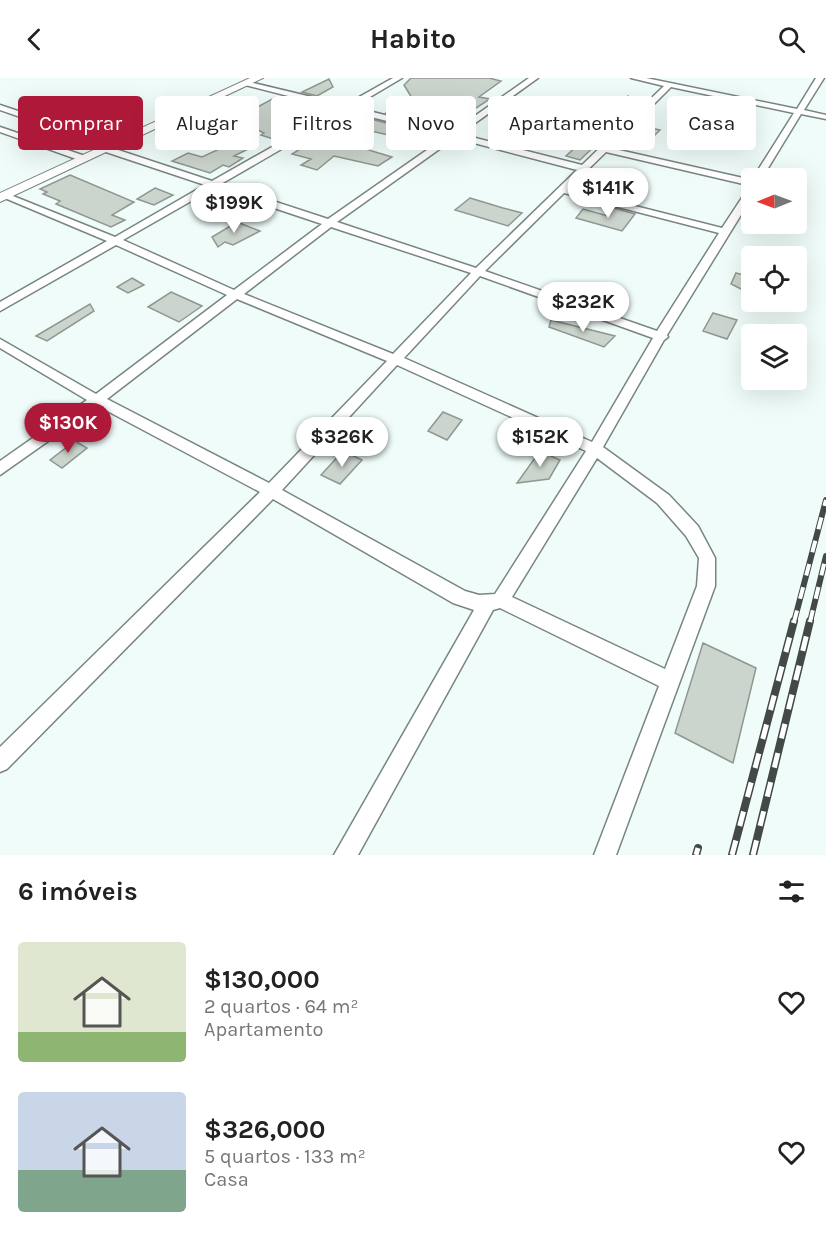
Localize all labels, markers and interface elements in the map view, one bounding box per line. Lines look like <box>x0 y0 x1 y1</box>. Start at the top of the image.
icon: back <box>18 23 51 56</box>
text: Habito <box>370 23 456 55</box>
icon: search <box>775 23 808 56</box>
chip: Comprar <box>18 96 143 150</box>
chip: Alugar <box>155 96 259 150</box>
chip: Filtros <box>271 96 374 150</box>
chip: Novo <box>386 96 476 150</box>
chip: Apartamento <box>488 96 655 150</box>
chip: Casa <box>667 96 756 150</box>
pin: $141K <box>566 168 650 219</box>
north arrow <box>741 168 807 234</box>
map controls <box>741 168 807 390</box>
text: $141K <box>581 176 635 199</box>
pin: $199K <box>192 183 276 234</box>
text: $199K <box>205 191 263 214</box>
button: locate <box>741 246 807 312</box>
pin: $232K <box>541 282 625 333</box>
text: $232K <box>551 290 615 313</box>
button: layers <box>741 324 807 390</box>
pin: $130K <box>26 403 110 454</box>
text: $130K <box>38 411 98 434</box>
pin: $326K <box>300 417 384 468</box>
pin: $152K <box>498 417 582 468</box>
text: $326K <box>310 425 374 448</box>
text: $152K <box>511 425 569 448</box>
icon: filters <box>775 875 808 908</box>
text: 6 imóveis <box>18 876 138 907</box>
text: $130,000 <box>204 964 320 995</box>
icon: home <box>66 966 138 1038</box>
icon: heart <box>775 986 808 1019</box>
text: 2 quartos · 64 m² <box>204 995 359 1018</box>
text: Apartamento <box>204 1018 323 1041</box>
text: $326,000 <box>204 1114 326 1145</box>
icon: home <box>66 1116 138 1188</box>
icon: heart <box>775 1136 808 1169</box>
text: 5 quartos · 133 m² <box>204 1145 366 1168</box>
text: Casa <box>204 1168 249 1191</box>

